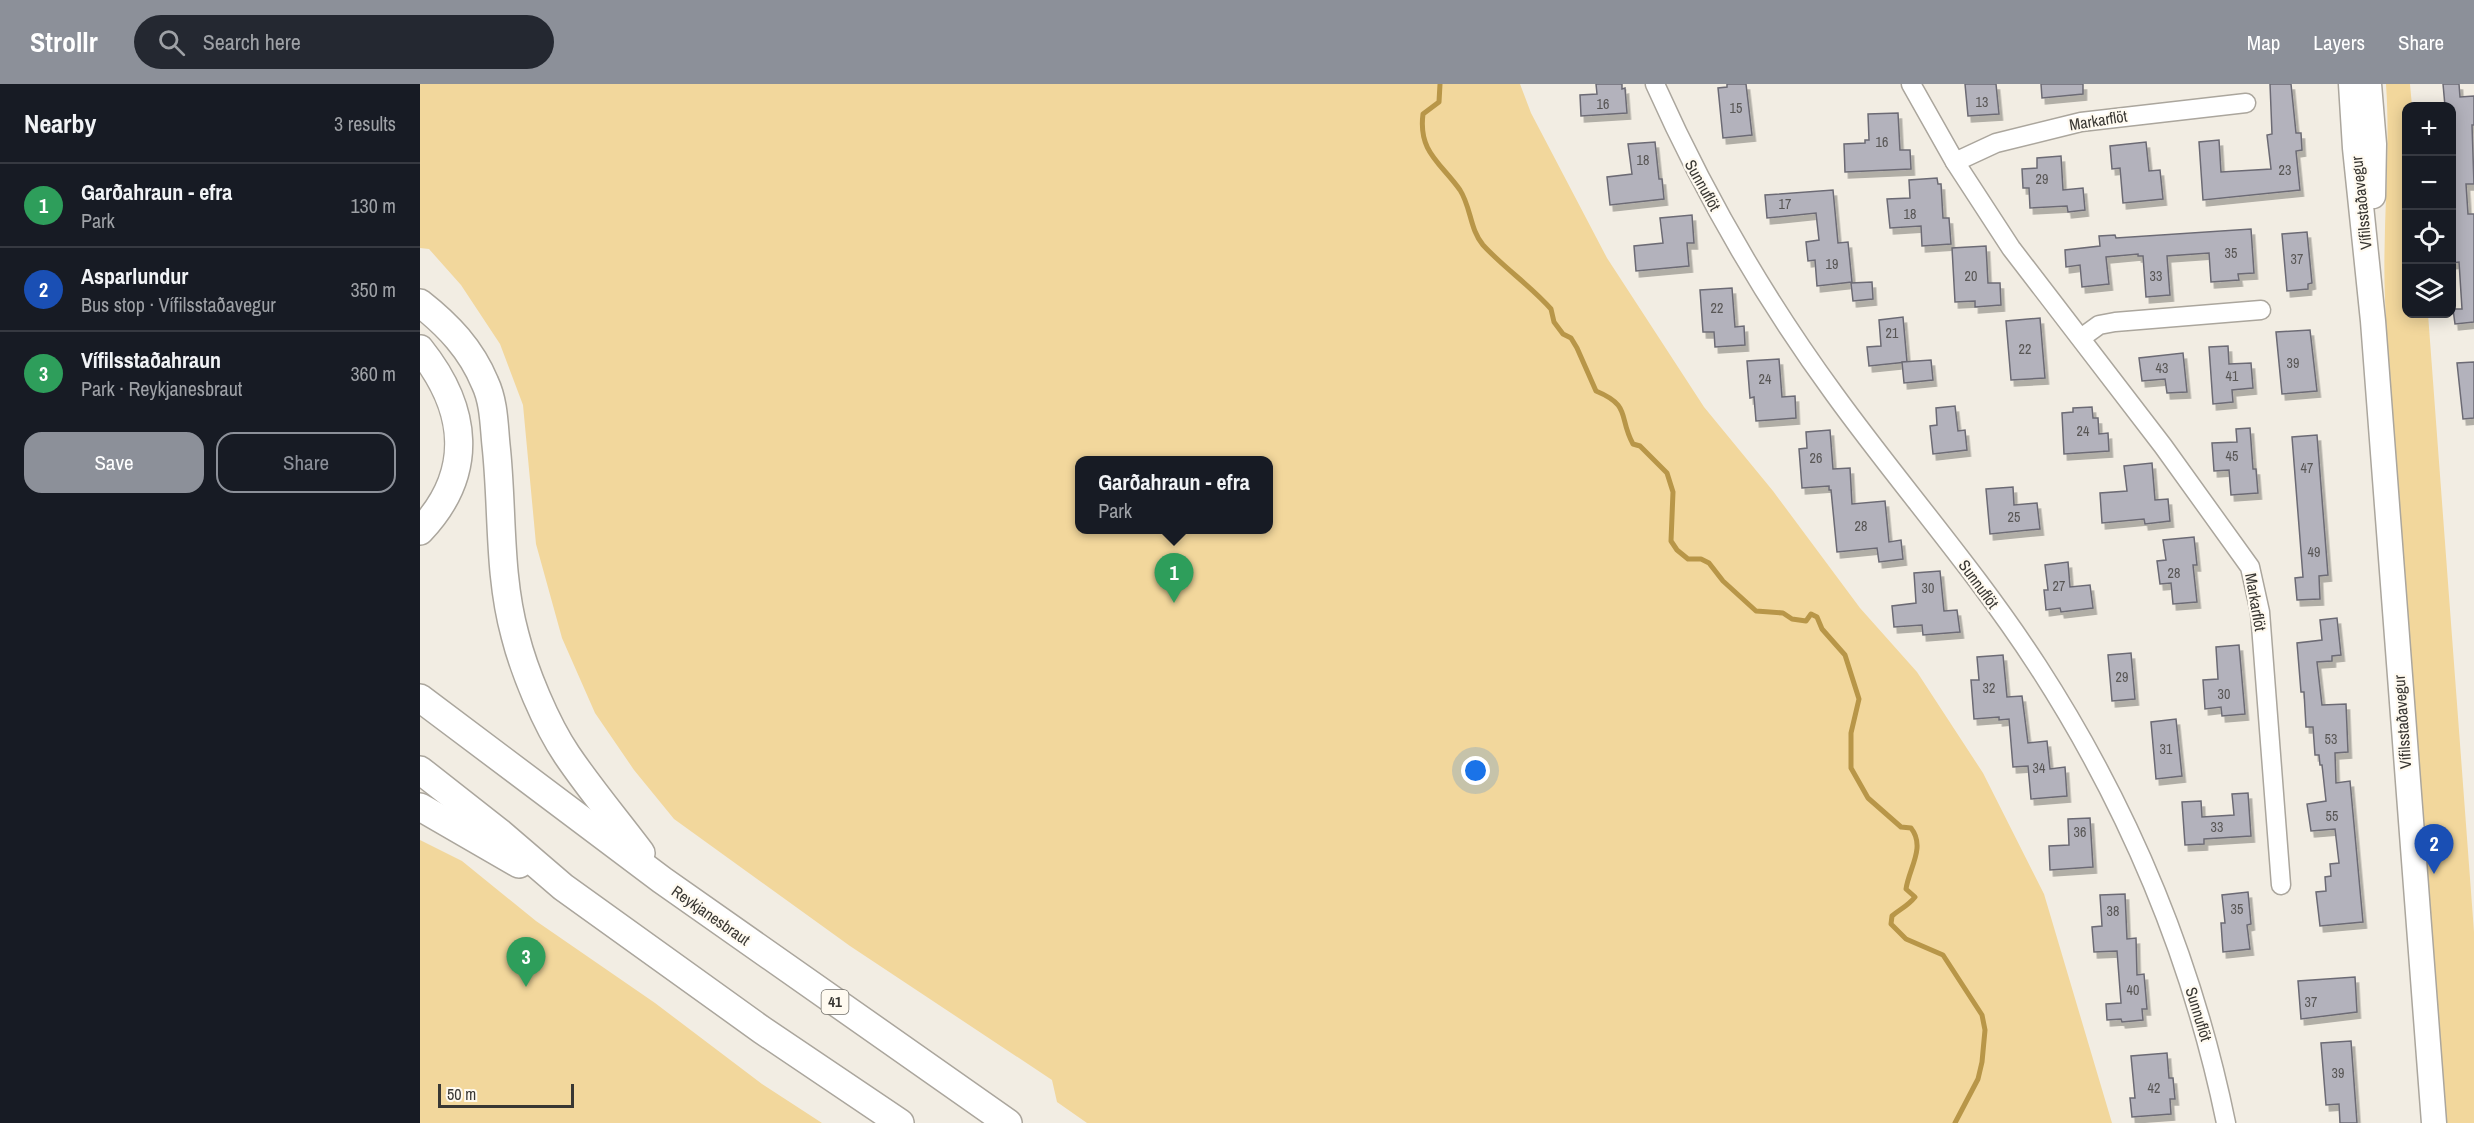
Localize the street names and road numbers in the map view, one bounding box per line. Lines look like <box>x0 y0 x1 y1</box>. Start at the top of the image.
street label: Markarflöt <box>2067 105 2129 135</box>
street label: Sunnuflöt <box>1680 155 1726 215</box>
street label: Vífilsstaðavegur <box>2345 155 2377 251</box>
street label: Sunnuflöt <box>1954 555 2004 613</box>
street label: Markarflöt <box>2240 571 2272 633</box>
street label: Vífilsstaðavegur <box>2388 674 2416 770</box>
street label: Reykjanesbraut <box>667 880 755 950</box>
street label: Sunnuflöt <box>2180 984 2218 1044</box>
road number: 41 <box>822 990 848 1014</box>

